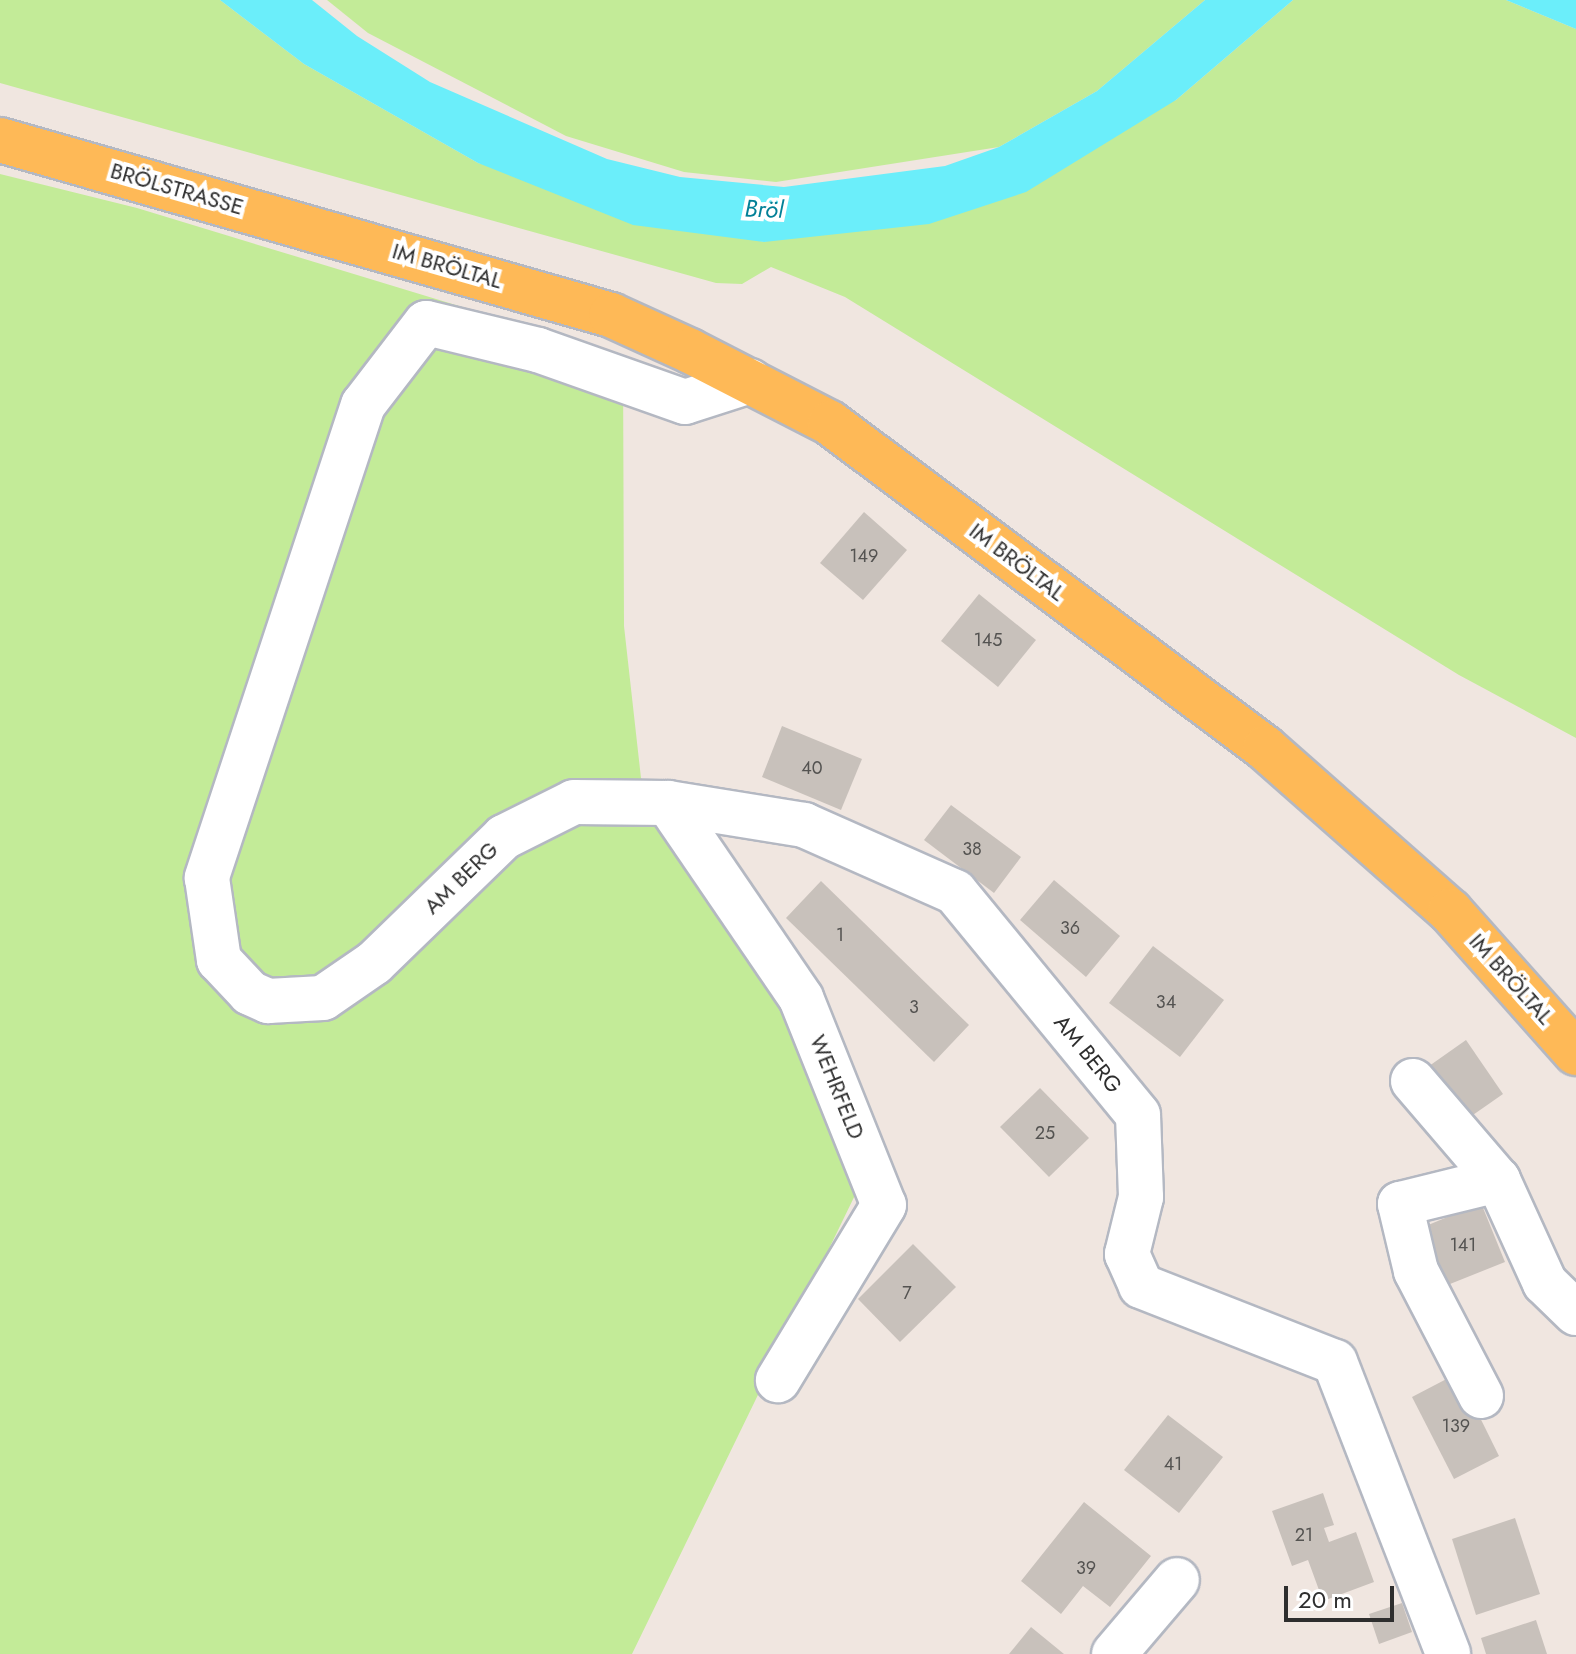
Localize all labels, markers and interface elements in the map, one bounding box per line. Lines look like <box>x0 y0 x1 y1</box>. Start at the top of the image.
street label: BRÖLSTRASSE <box>107 157 247 221</box>
water label: Bröl <box>744 194 784 224</box>
street label: IM BRÖLTAL <box>389 238 505 294</box>
street label: IM BRÖLTAL <box>964 518 1070 606</box>
house number: 149 <box>850 545 878 567</box>
house number: 145 <box>974 629 1002 651</box>
house number: 40 <box>801 757 823 779</box>
street label: AM BERG <box>418 836 504 920</box>
house number: 38 <box>962 838 982 860</box>
house number: 36 <box>1060 917 1080 939</box>
house number: 1 <box>836 924 844 946</box>
street label: IM BRÖLTAL <box>1464 928 1558 1030</box>
house number: 34 <box>1156 991 1176 1013</box>
house number: 3 <box>909 996 919 1018</box>
street label: AM BERG <box>1049 1010 1127 1098</box>
street label: WEHRFELD <box>804 1031 870 1143</box>
house number: 25 <box>1035 1122 1055 1144</box>
house number: 141 <box>1450 1234 1476 1256</box>
house number: 7 <box>902 1282 912 1304</box>
house number: 139 <box>1442 1415 1470 1437</box>
house number: 41 <box>1164 1453 1182 1475</box>
house number: 21 <box>1295 1524 1313 1546</box>
house number: 39 <box>1076 1557 1096 1579</box>
scale bar <box>1288 1570 1398 1620</box>
text: 20 m <box>1298 1582 1352 1617</box>

